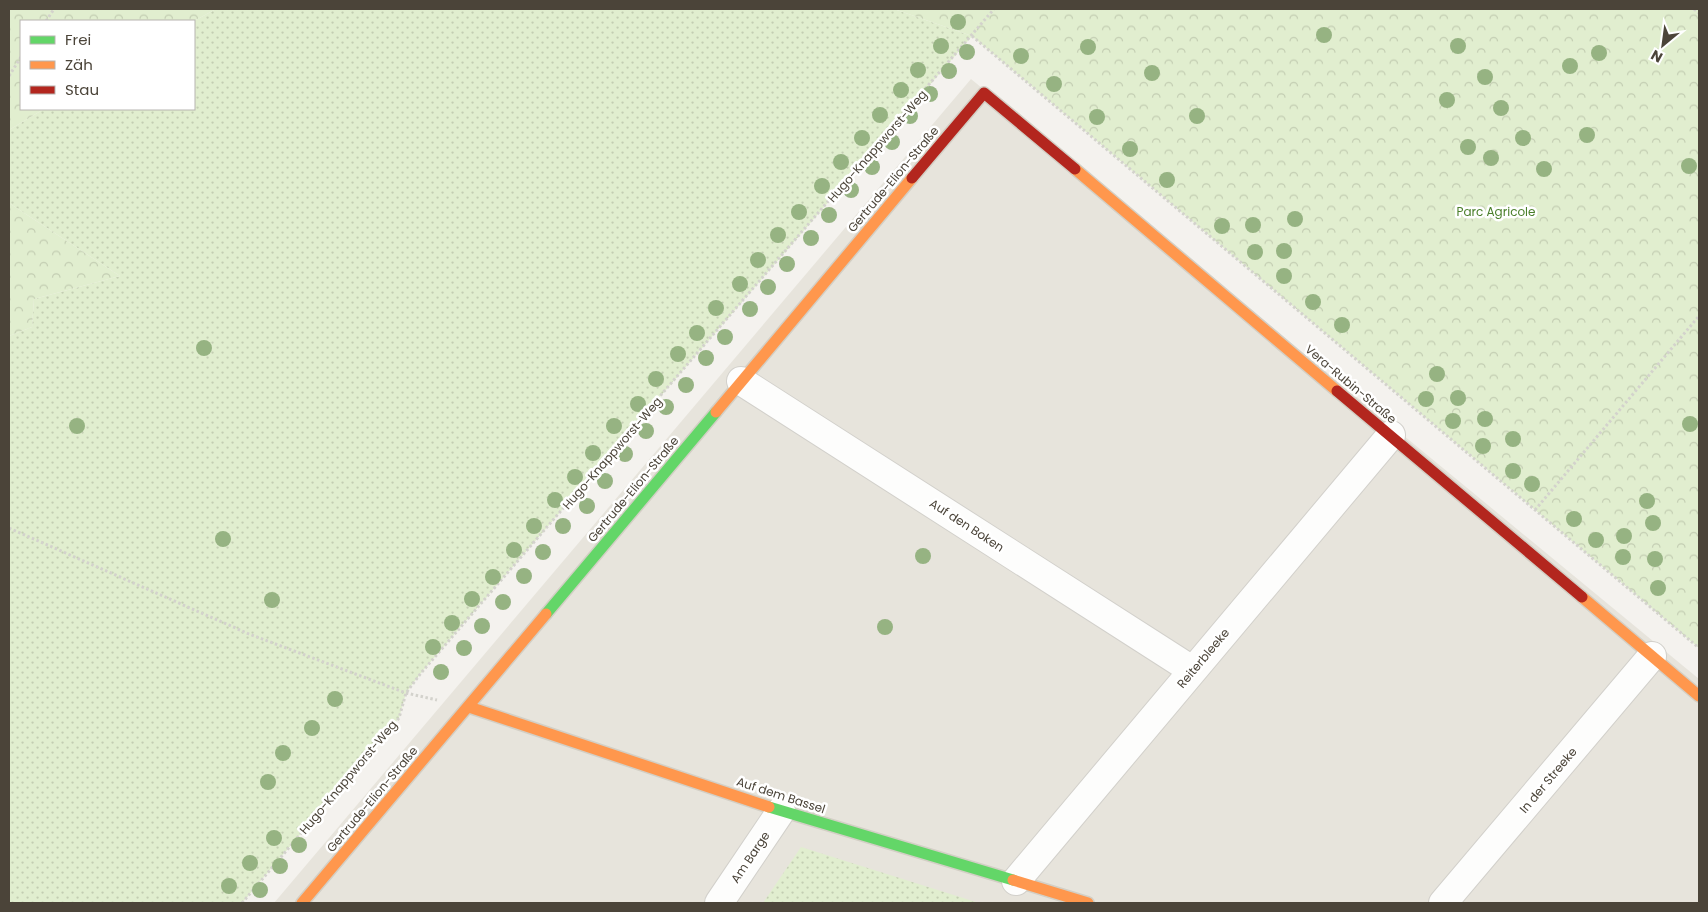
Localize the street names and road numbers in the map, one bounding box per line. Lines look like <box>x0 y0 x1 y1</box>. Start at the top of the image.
street label: Hugo-Knappworst-Weg <box>823 86 931 206</box>
street label: Gertrude-Elion-Straße <box>844 122 942 236</box>
street label: Vera-Rubin-Straße <box>1302 341 1400 427</box>
street label: Hugo-Knappworst-Weg <box>558 393 666 513</box>
street label: Gertrude-Elion-Straße <box>584 432 682 546</box>
street label: Auf den Boken <box>926 495 1008 555</box>
street label: Reiterbleeke <box>1173 624 1233 692</box>
street label: Hugo-Knappworst-Weg <box>295 716 401 838</box>
street label: Gertrude-Elion-Straße <box>323 742 421 856</box>
street label: In der Streeke <box>1515 743 1581 817</box>
street label: Auf dem Bassel <box>734 773 828 817</box>
street label: Am Barge <box>726 828 774 886</box>

